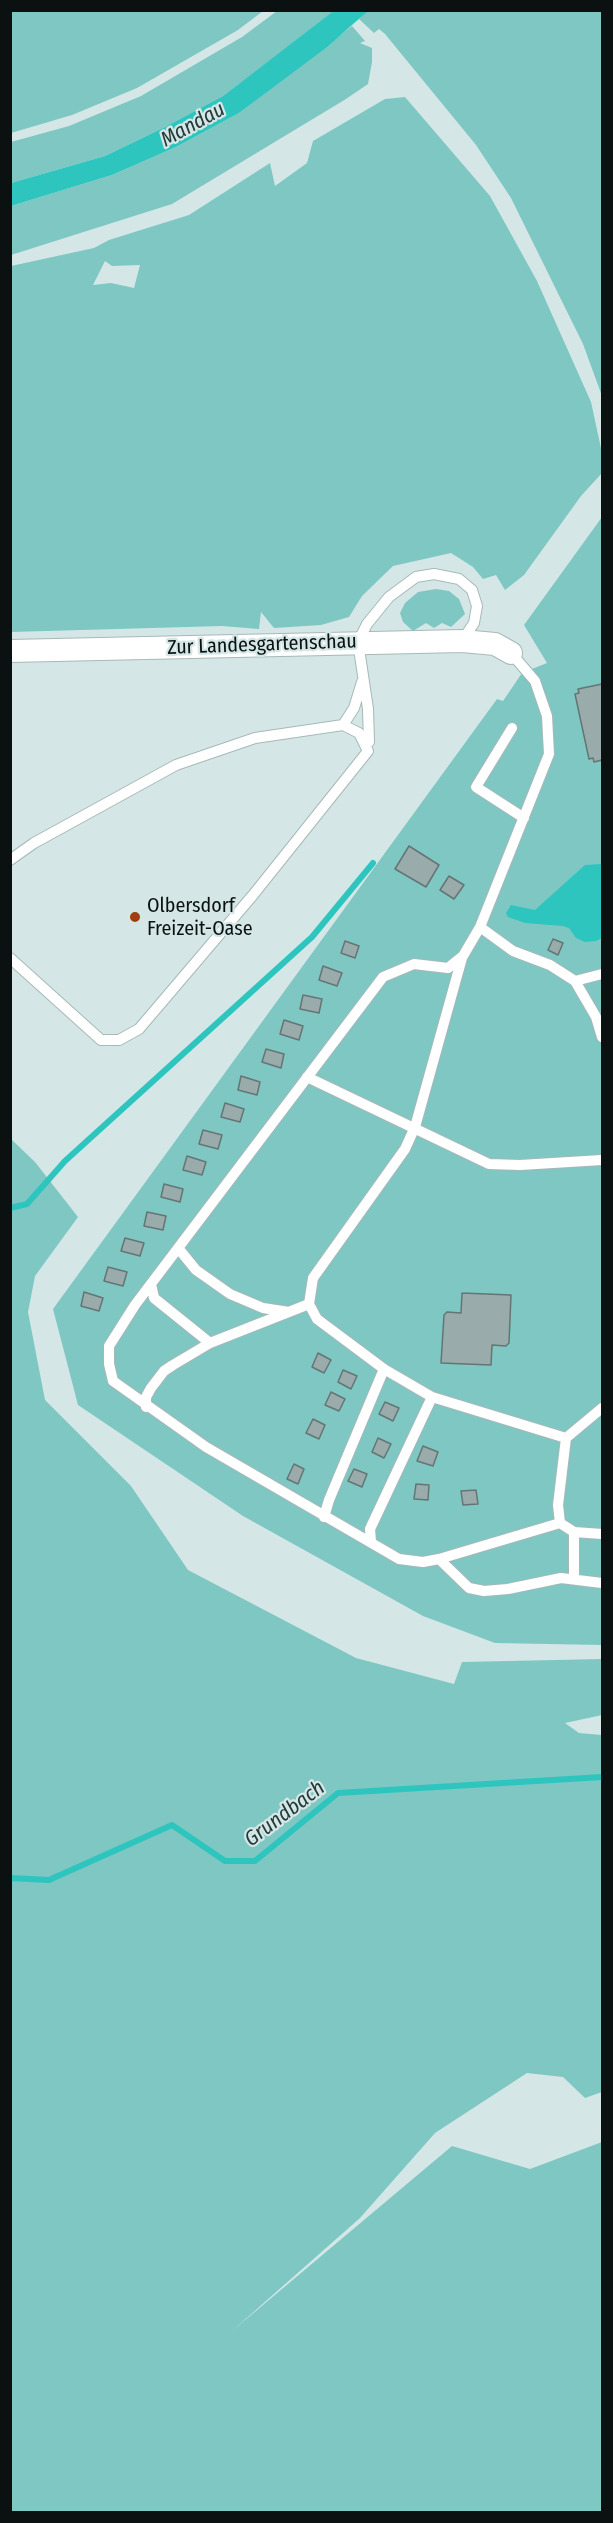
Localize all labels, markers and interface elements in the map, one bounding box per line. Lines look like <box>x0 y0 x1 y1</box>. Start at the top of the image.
water label: Mandau <box>156 97 230 153</box>
street label: Zur Landesgartenschau <box>167 630 357 660</box>
place label: Olbersdorf Freizeit-Oase <box>147 894 253 941</box>
marker: Olbersdorf Freizeit-Oase <box>128 910 142 924</box>
water label: Grundbach <box>240 1776 330 1852</box>

